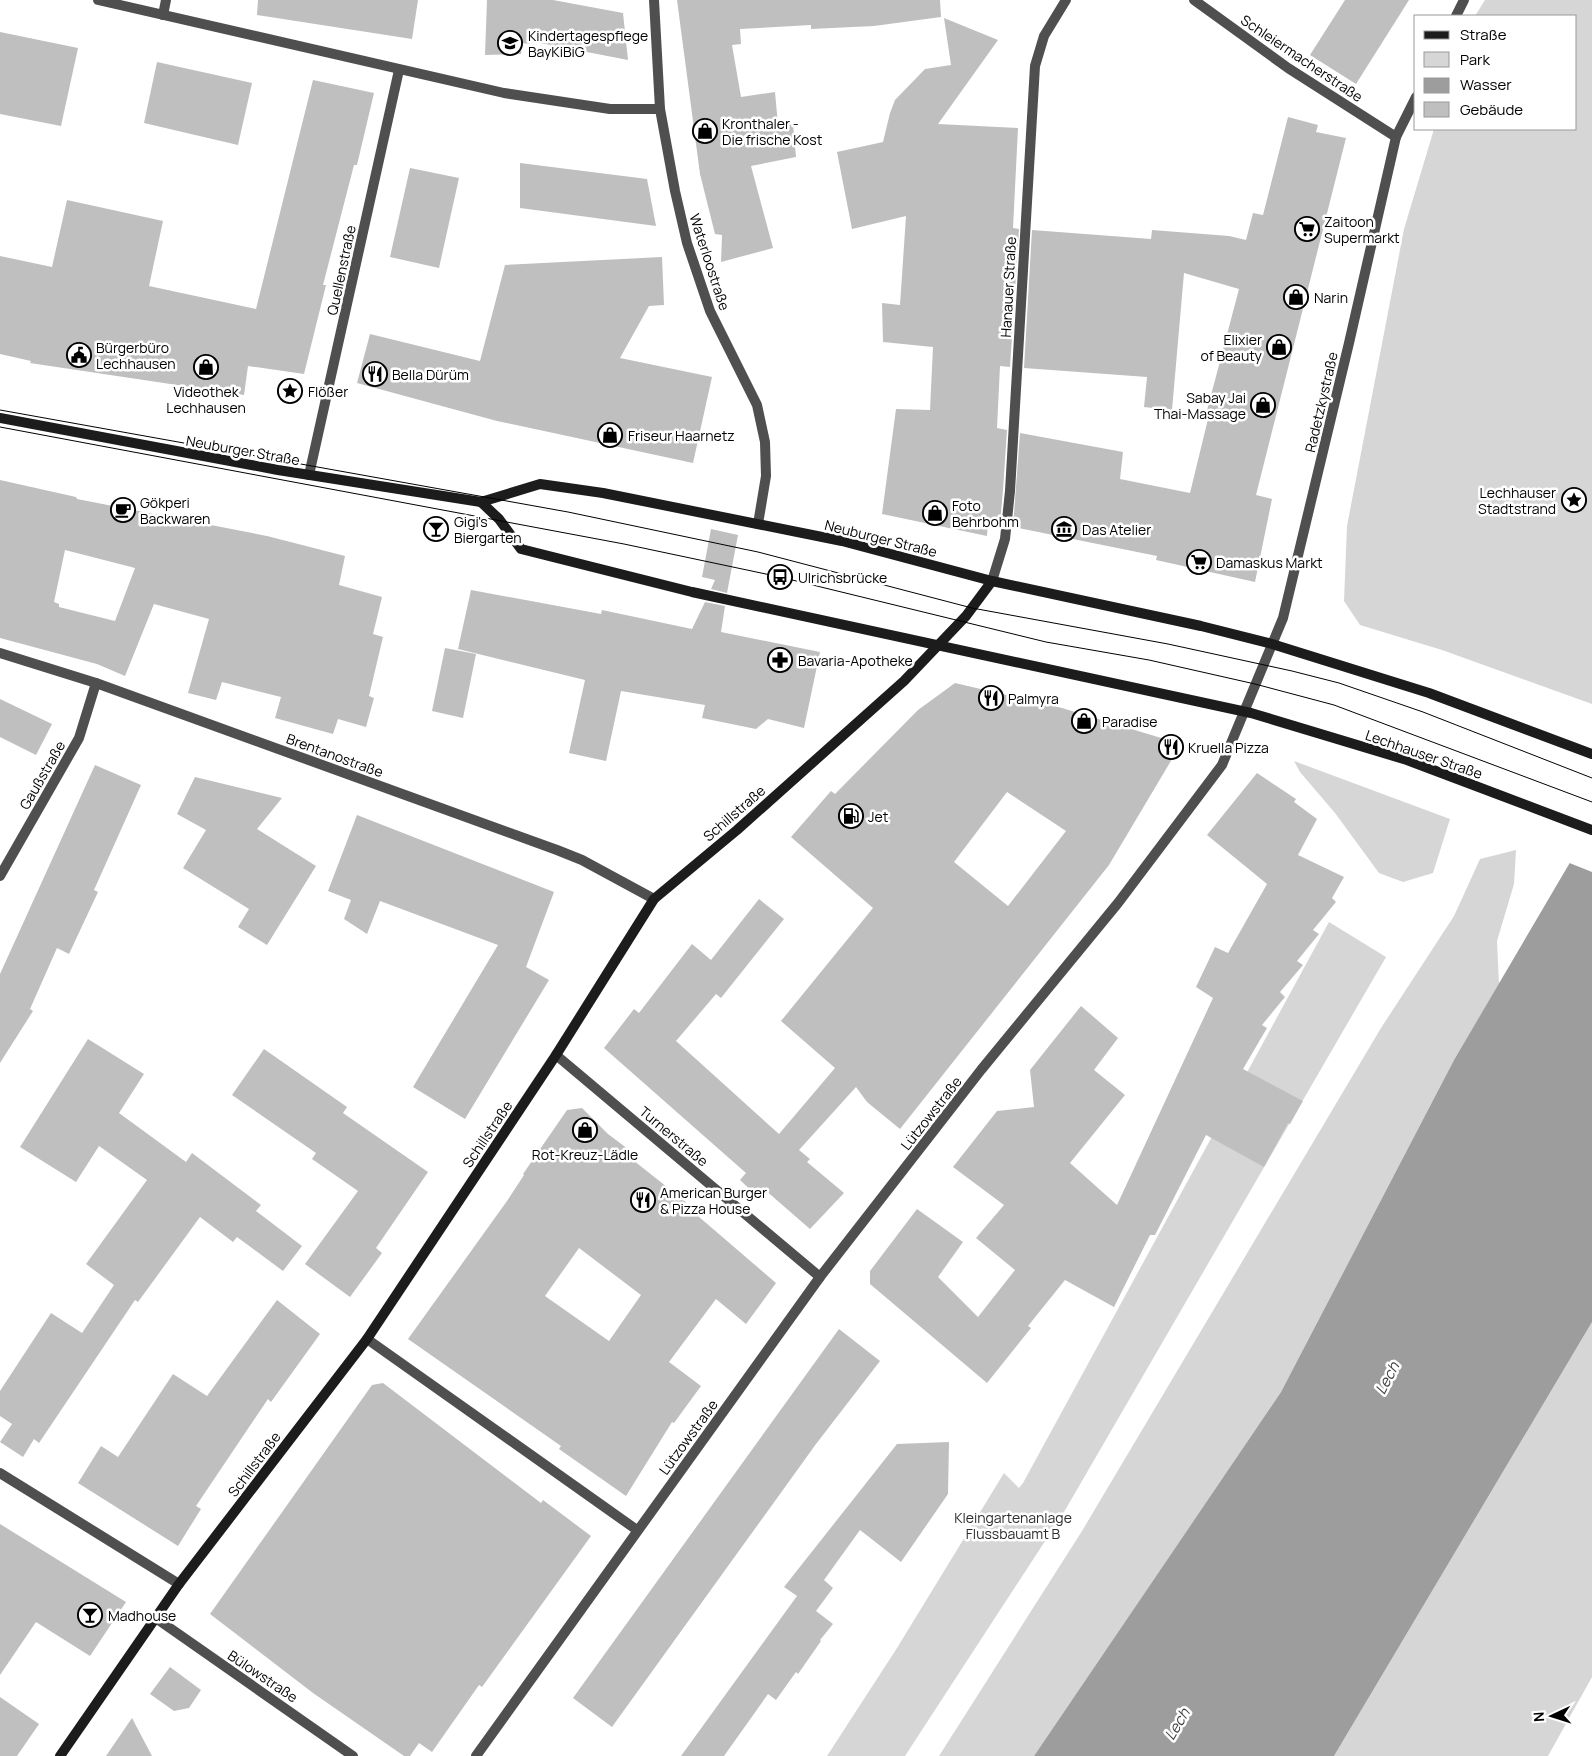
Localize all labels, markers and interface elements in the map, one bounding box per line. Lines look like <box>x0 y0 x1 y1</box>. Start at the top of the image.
street label: Schleiermacherstraße <box>1237 10 1367 106</box>
legend <box>1414 15 1577 130</box>
text: Straße <box>1460 24 1507 45</box>
place label: Kindertagespflege BayKiBiG <box>528 26 648 61</box>
school or university icon: Kindertagespflege BayKiBiG <box>497 30 523 56</box>
text: Park <box>1460 49 1490 70</box>
text: Wasser <box>1460 74 1512 95</box>
text: Gebäude <box>1460 99 1523 120</box>
place label: Kronthaler - Die frische Kost <box>722 114 823 149</box>
shop icon: Kronthaler - Die frische Kost <box>692 118 718 144</box>
street label: Waterloostraße <box>685 211 735 313</box>
place label: Zaitoon Supermarkt <box>1324 212 1400 247</box>
supermarket icon: Zaitoon Supermarkt <box>1294 216 1320 242</box>
street label: Quellenstraße <box>322 223 360 317</box>
street label: Hanauer Straße <box>996 236 1020 338</box>
shop icon: Narin <box>1283 284 1309 310</box>
place label: Narin <box>1314 288 1348 307</box>
place label: Elixier of Beauty <box>1200 330 1263 365</box>
shop icon: Elixier of Beauty <box>1266 334 1292 360</box>
place label: Bürgerbüro Lechhausen <box>96 338 175 373</box>
public building icon: Bürgerbüro Lechhausen <box>66 342 92 368</box>
street label: Radetzkystraße <box>1300 350 1342 454</box>
shop icon: Videothek Lechhausen <box>193 354 219 380</box>
restaurant icon: Bella Dürüm <box>362 361 388 387</box>
place label: Bella Dürüm <box>392 365 469 384</box>
place icon: Flößer <box>277 378 303 404</box>
place label: Videothek Lechhausen <box>166 382 246 417</box>
place label: Flößer <box>308 382 348 401</box>
place label: Sabay Jai Thai-Massage <box>1154 388 1246 423</box>
shop icon: Sabay Jai Thai-Massage <box>1250 392 1276 418</box>
shop icon: Friseur Haarnetz <box>597 422 623 448</box>
place label: Friseur Haarnetz <box>628 426 735 445</box>
street label: Neuburger Straße <box>185 431 301 469</box>
place label: Lechhauser Stadtstrand <box>1478 483 1556 518</box>
place icon: Lechhauser Stadtstrand <box>1561 487 1587 513</box>
place label: Gökperi Backwaren <box>140 493 210 528</box>
place label: Foto Behrbohm <box>952 496 1019 531</box>
cafe icon: Gökperi Backwaren <box>110 497 136 523</box>
shop icon: Foto Behrbohm <box>922 500 948 526</box>
place label: Gigi's Biergarten <box>454 512 522 547</box>
street label: Neuburger Straße <box>823 515 939 561</box>
bar icon: Gigi's Biergarten <box>423 516 449 542</box>
museum icon: Das Atelier <box>1051 516 1077 542</box>
place label: Das Atelier <box>1082 520 1151 539</box>
supermarket icon: Damaskus Markt <box>1186 549 1212 575</box>
place label: Damaskus Markt <box>1216 553 1323 572</box>
bus stop icon: Ulrichsbrücke <box>767 564 793 590</box>
place label: Ulrichsbrücke <box>798 568 887 587</box>
pharmacy icon: Bavaria-Apotheke <box>767 647 793 673</box>
place label: Bavaria-Apotheke <box>798 651 913 670</box>
restaurant icon: Palmyra <box>978 685 1004 711</box>
place label: Palmyra <box>1008 689 1059 708</box>
shop icon: Paradise <box>1071 708 1097 734</box>
place label: Paradise <box>1102 712 1158 731</box>
street label: Lechhauser Straße <box>1363 725 1485 783</box>
street label: Brentanostraße <box>284 729 386 781</box>
restaurant icon: Kruella Pizza <box>1158 734 1184 760</box>
street label: Gaußstraße <box>15 737 69 813</box>
place label: Kruella Pizza <box>1188 738 1269 757</box>
street label: Schillstraße <box>699 781 769 845</box>
fuel station icon: Jet <box>838 803 864 829</box>
place label: Jet <box>868 807 889 826</box>
street label: Lützowstraße <box>896 1072 966 1154</box>
street label: Schillstraße <box>458 1097 516 1171</box>
street label: Turnerstraße <box>636 1102 712 1170</box>
shop icon: Rot-Kreuz-Lädle <box>572 1117 598 1143</box>
place label: Rot-Kreuz-Lädle <box>532 1145 638 1164</box>
place label: American Burger & Pizza House <box>660 1183 767 1218</box>
restaurant icon: American Burger & Pizza House <box>630 1187 656 1213</box>
water label: Lech <box>1370 1357 1405 1398</box>
street label: Lützowstraße <box>654 1396 722 1478</box>
street label: Schillstraße <box>223 1428 285 1500</box>
park label: Kleingartenanlage Flussbauamt B <box>954 1508 1072 1543</box>
bar icon: Madhouse <box>77 1602 103 1628</box>
place label: Madhouse <box>108 1606 176 1625</box>
street label: Bülowstraße <box>224 1646 302 1706</box>
north arrow <box>1527 1691 1577 1741</box>
water label: Lech <box>1159 1703 1195 1744</box>
text: N <box>1529 1711 1548 1723</box>

